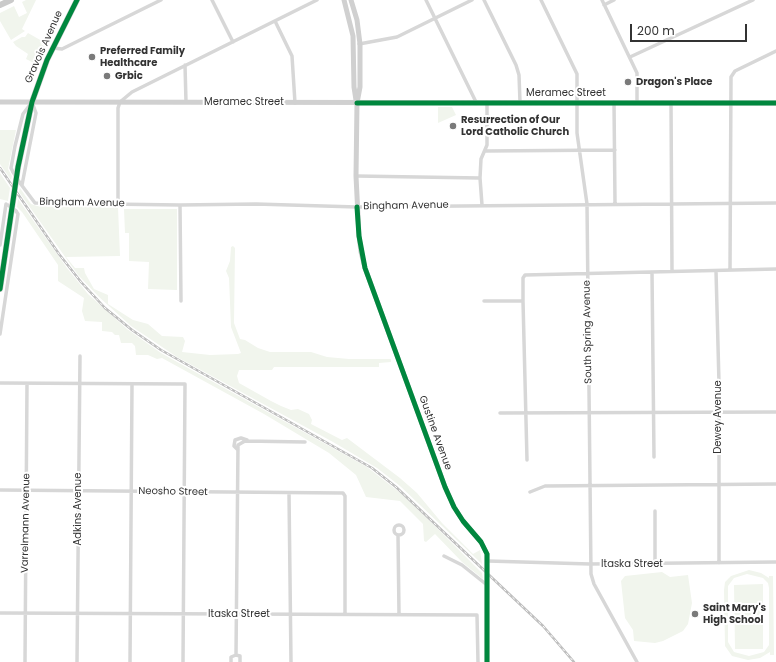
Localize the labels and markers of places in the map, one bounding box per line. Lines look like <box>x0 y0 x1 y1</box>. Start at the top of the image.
place label: Preferred Family Healthcare <box>100 45 185 68</box>
marker: Preferred Family Healthcare <box>87 52 97 62</box>
place label: Grbic <box>115 70 143 82</box>
marker: Grbic <box>102 71 112 81</box>
place label: Dragon's Place <box>636 76 712 88</box>
marker: Dragon's Place <box>623 77 633 87</box>
place label: Resurrection of Our Lord Catholic Church <box>461 114 569 138</box>
marker: Resurrection of Our Lord Catholic Church <box>448 121 458 131</box>
place label: Saint Mary's High School <box>703 602 766 626</box>
marker: Saint Mary's High School <box>690 609 700 619</box>

